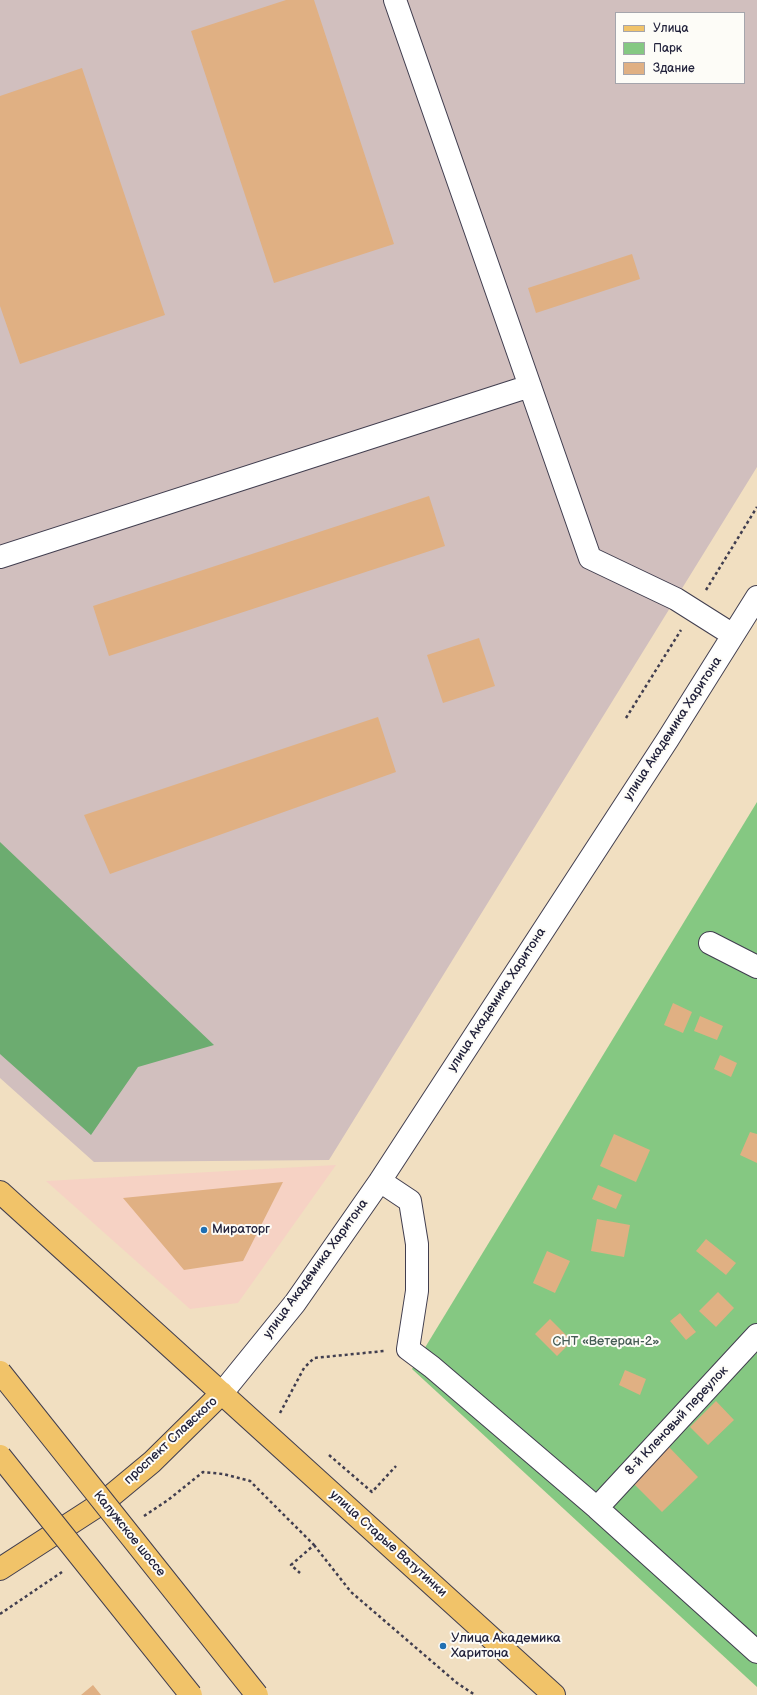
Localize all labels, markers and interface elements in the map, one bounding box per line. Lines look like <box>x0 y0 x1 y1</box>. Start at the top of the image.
legend <box>615 12 745 84</box>
text: Улица <box>653 21 689 36</box>
text: Парк <box>653 41 682 56</box>
text: Здание <box>653 61 695 76</box>
street label: улица Академика Харитона <box>621 654 725 804</box>
street label: улица Академика Харитона <box>445 925 549 1075</box>
street label: улица Академика Харитона <box>260 1196 372 1342</box>
place label: Мираторг <box>212 1222 270 1238</box>
marker: Мираторг <box>199 1225 209 1235</box>
park label: СНТ «Ветеран-2» <box>552 1334 660 1350</box>
street label: 8-й Кленовый переулок <box>622 1363 732 1479</box>
street label: проспект Славского <box>121 1394 221 1488</box>
street label: улица Старые Ватутинки <box>326 1487 450 1601</box>
street label: Калужское шоссе <box>90 1488 168 1580</box>
place label: Улица Академика Харитона <box>451 1631 561 1662</box>
marker: Улица Академика Харитона <box>438 1641 448 1651</box>

